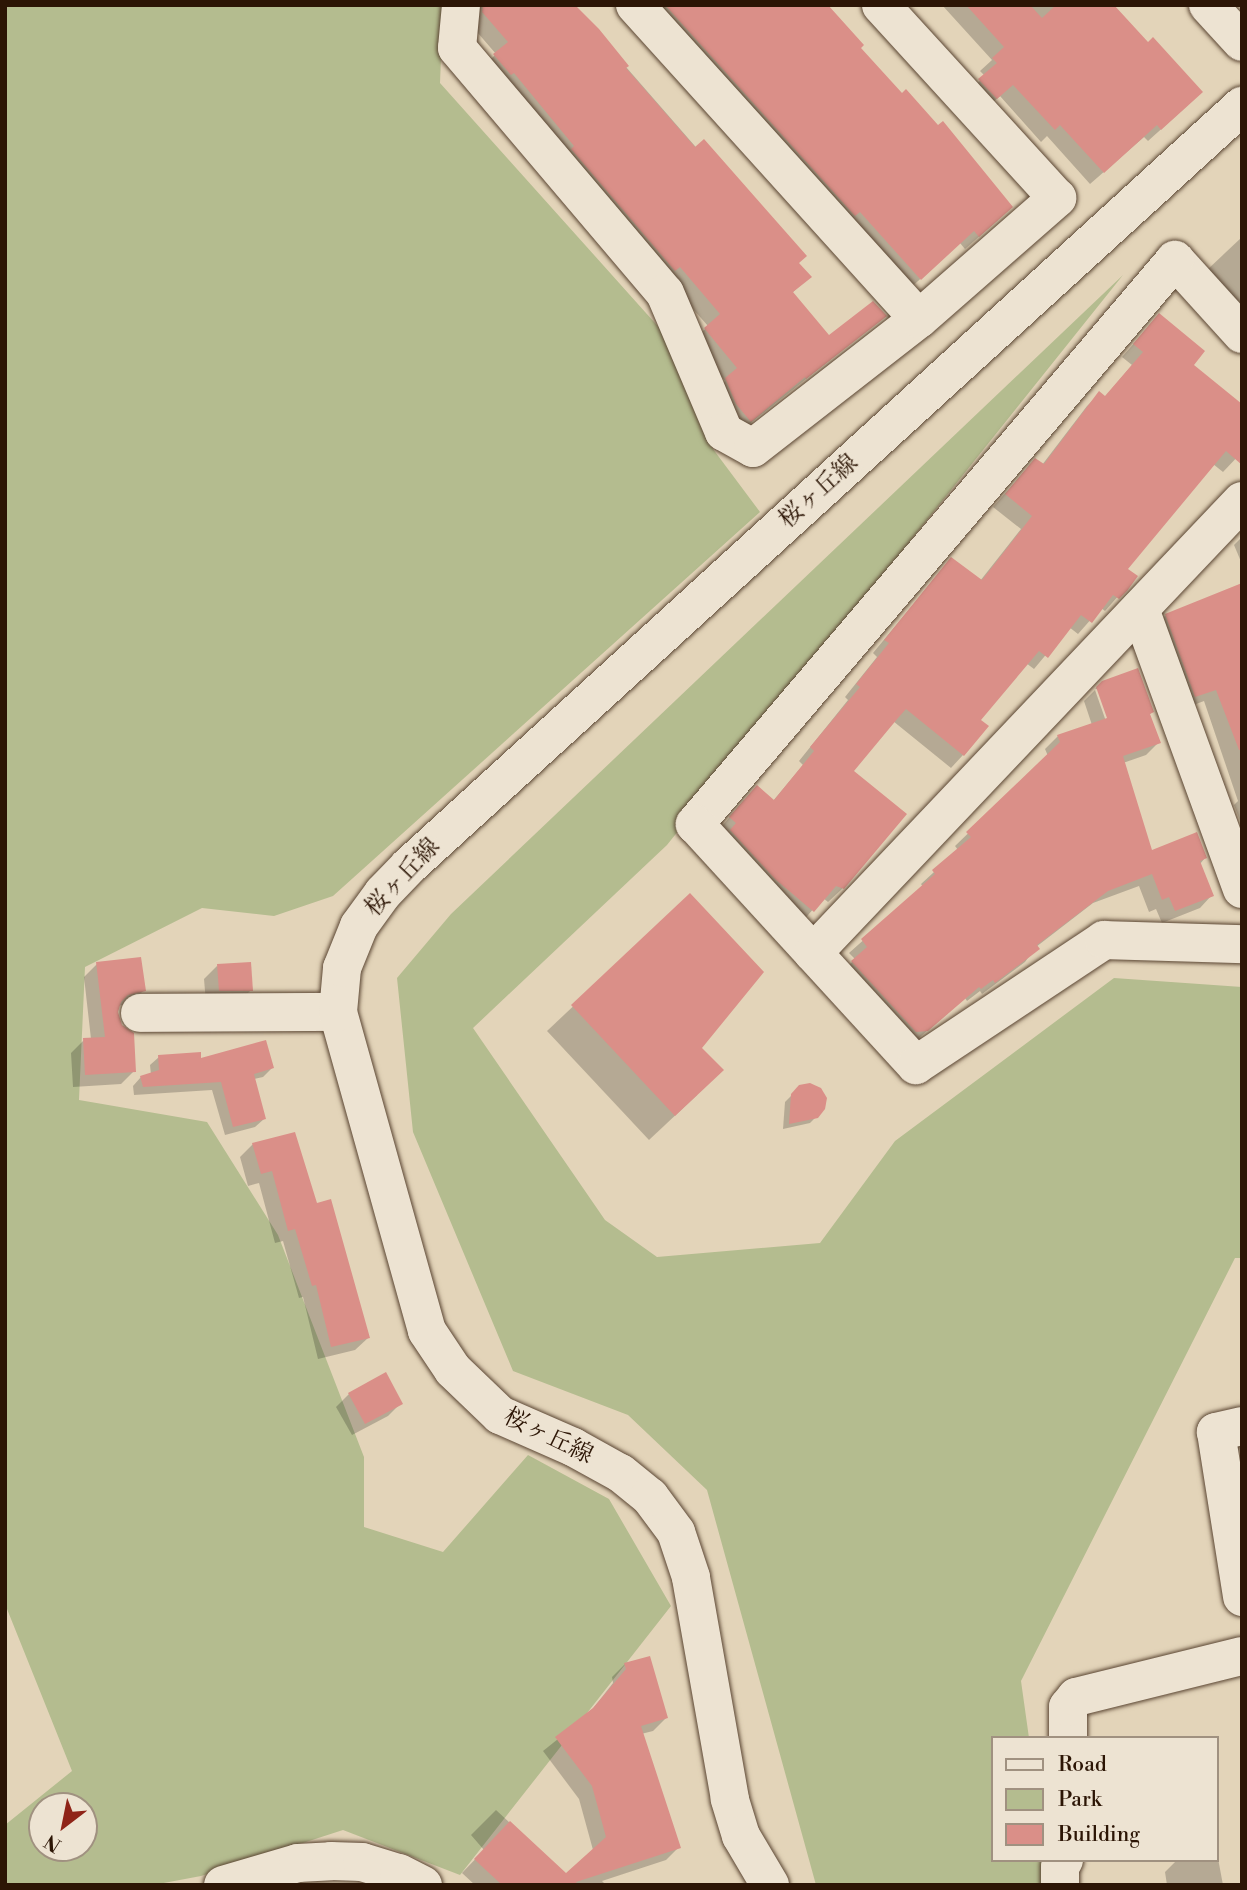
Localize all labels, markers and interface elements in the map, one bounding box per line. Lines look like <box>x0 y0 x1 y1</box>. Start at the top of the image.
street label: 桜ヶ丘線 <box>774 449 864 535</box>
street label: 桜ヶ丘線 <box>360 833 446 923</box>
street label: 桜ヶ丘線 <box>499 1403 597 1471</box>
legend <box>992 1736 1219 1862</box>
text: Road <box>1058 1752 1107 1778</box>
text: Park <box>1058 1787 1102 1813</box>
north arrow <box>28 1792 98 1862</box>
text: Building <box>1058 1822 1140 1848</box>
text: N <box>40 1829 66 1857</box>

